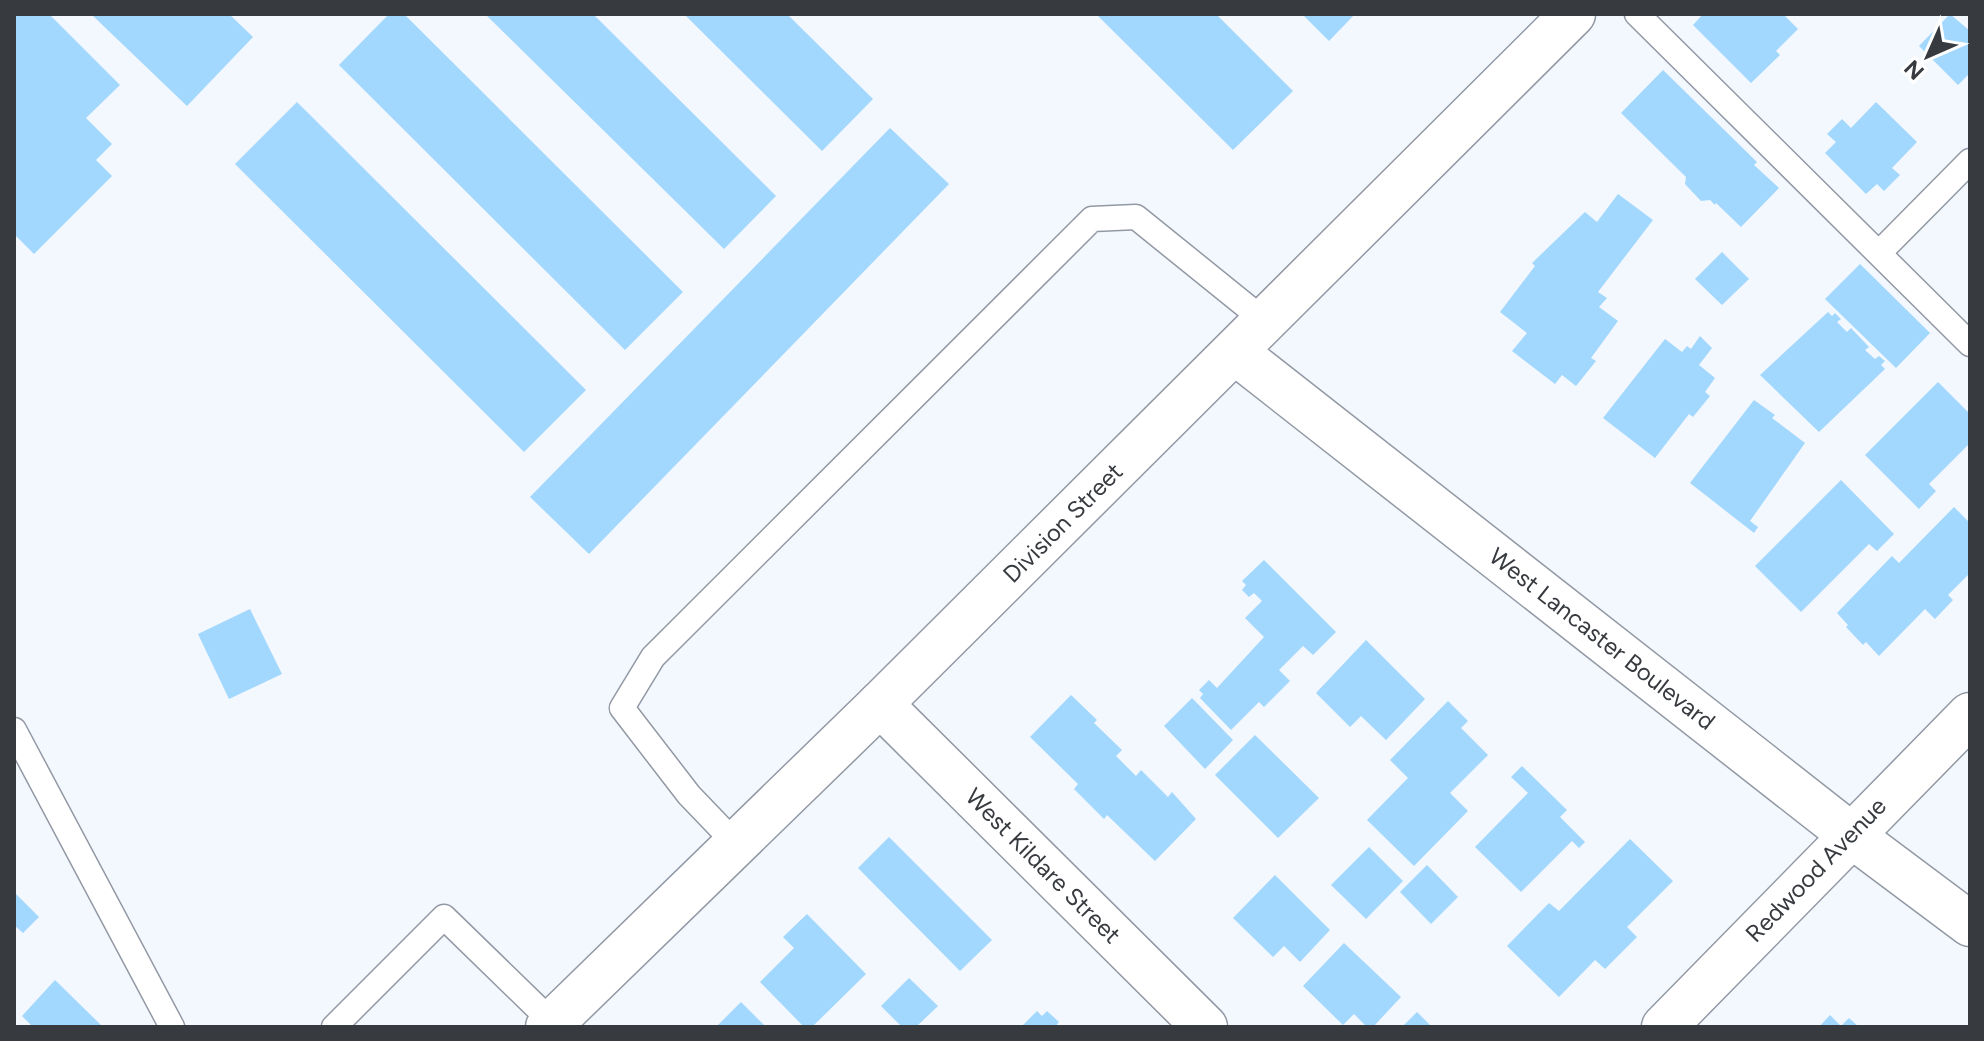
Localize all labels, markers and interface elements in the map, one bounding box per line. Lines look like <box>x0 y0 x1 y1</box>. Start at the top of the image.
north arrow <box>1888 16 1968 96</box>
text: N <box>1899 54 1930 85</box>
street label: Division Street <box>997 457 1129 589</box>
street label: West Lancaster Boulevard <box>1484 541 1721 736</box>
street label: West Kildare Street <box>960 782 1127 949</box>
street label: Redwood Avenue <box>1739 791 1892 948</box>

